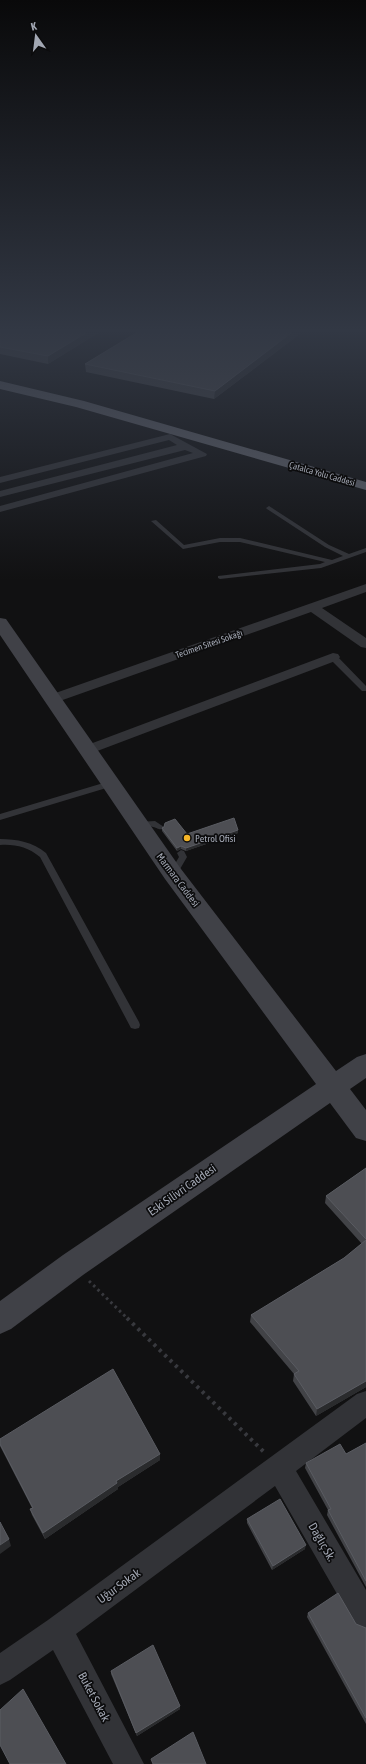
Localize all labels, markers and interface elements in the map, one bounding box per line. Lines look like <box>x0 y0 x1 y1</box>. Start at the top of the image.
north arrow <box>16 16 56 56</box>
text: K <box>30 20 38 33</box>
street label: Çatalca Yolu Caddesi <box>288 460 356 488</box>
street label: Tecimen Sitesi Sokağı <box>174 628 244 660</box>
marker: Petrol Ofisi <box>182 833 192 843</box>
place label: Petrol Ofisi <box>195 833 236 844</box>
street label: Marmara Caddesi <box>154 851 202 909</box>
street label: Eski Silivri Caddesi <box>145 1161 219 1219</box>
street label: Dağlıç Sk. <box>305 1520 339 1564</box>
street label: Uğur Sokak <box>95 1565 144 1606</box>
street label: Buket Sokak <box>75 1670 113 1725</box>

